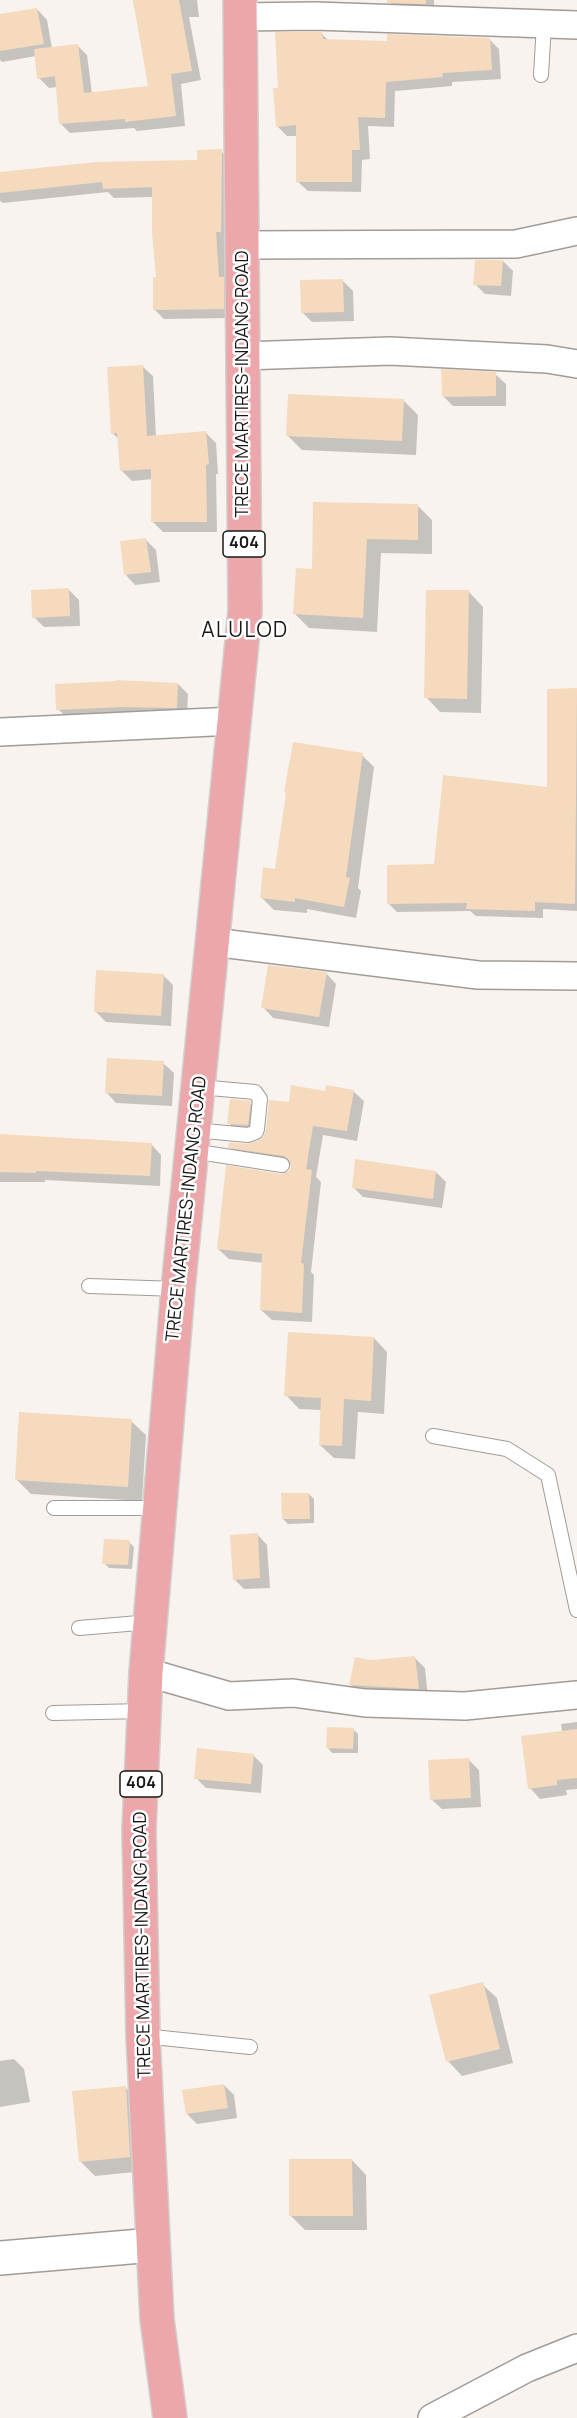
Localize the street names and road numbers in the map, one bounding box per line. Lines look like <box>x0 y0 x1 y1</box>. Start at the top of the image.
street label: TRECE MARTIRES-INDANG ROAD <box>232 250 254 518</box>
road number: 404 <box>223 531 265 557</box>
street label: TRECE MARTIRES-INDANG ROAD <box>162 1075 212 1343</box>
road number: 404 <box>120 1771 162 1797</box>
street label: TRECE MARTIRES-INDANG ROAD <box>130 1811 156 2079</box>

